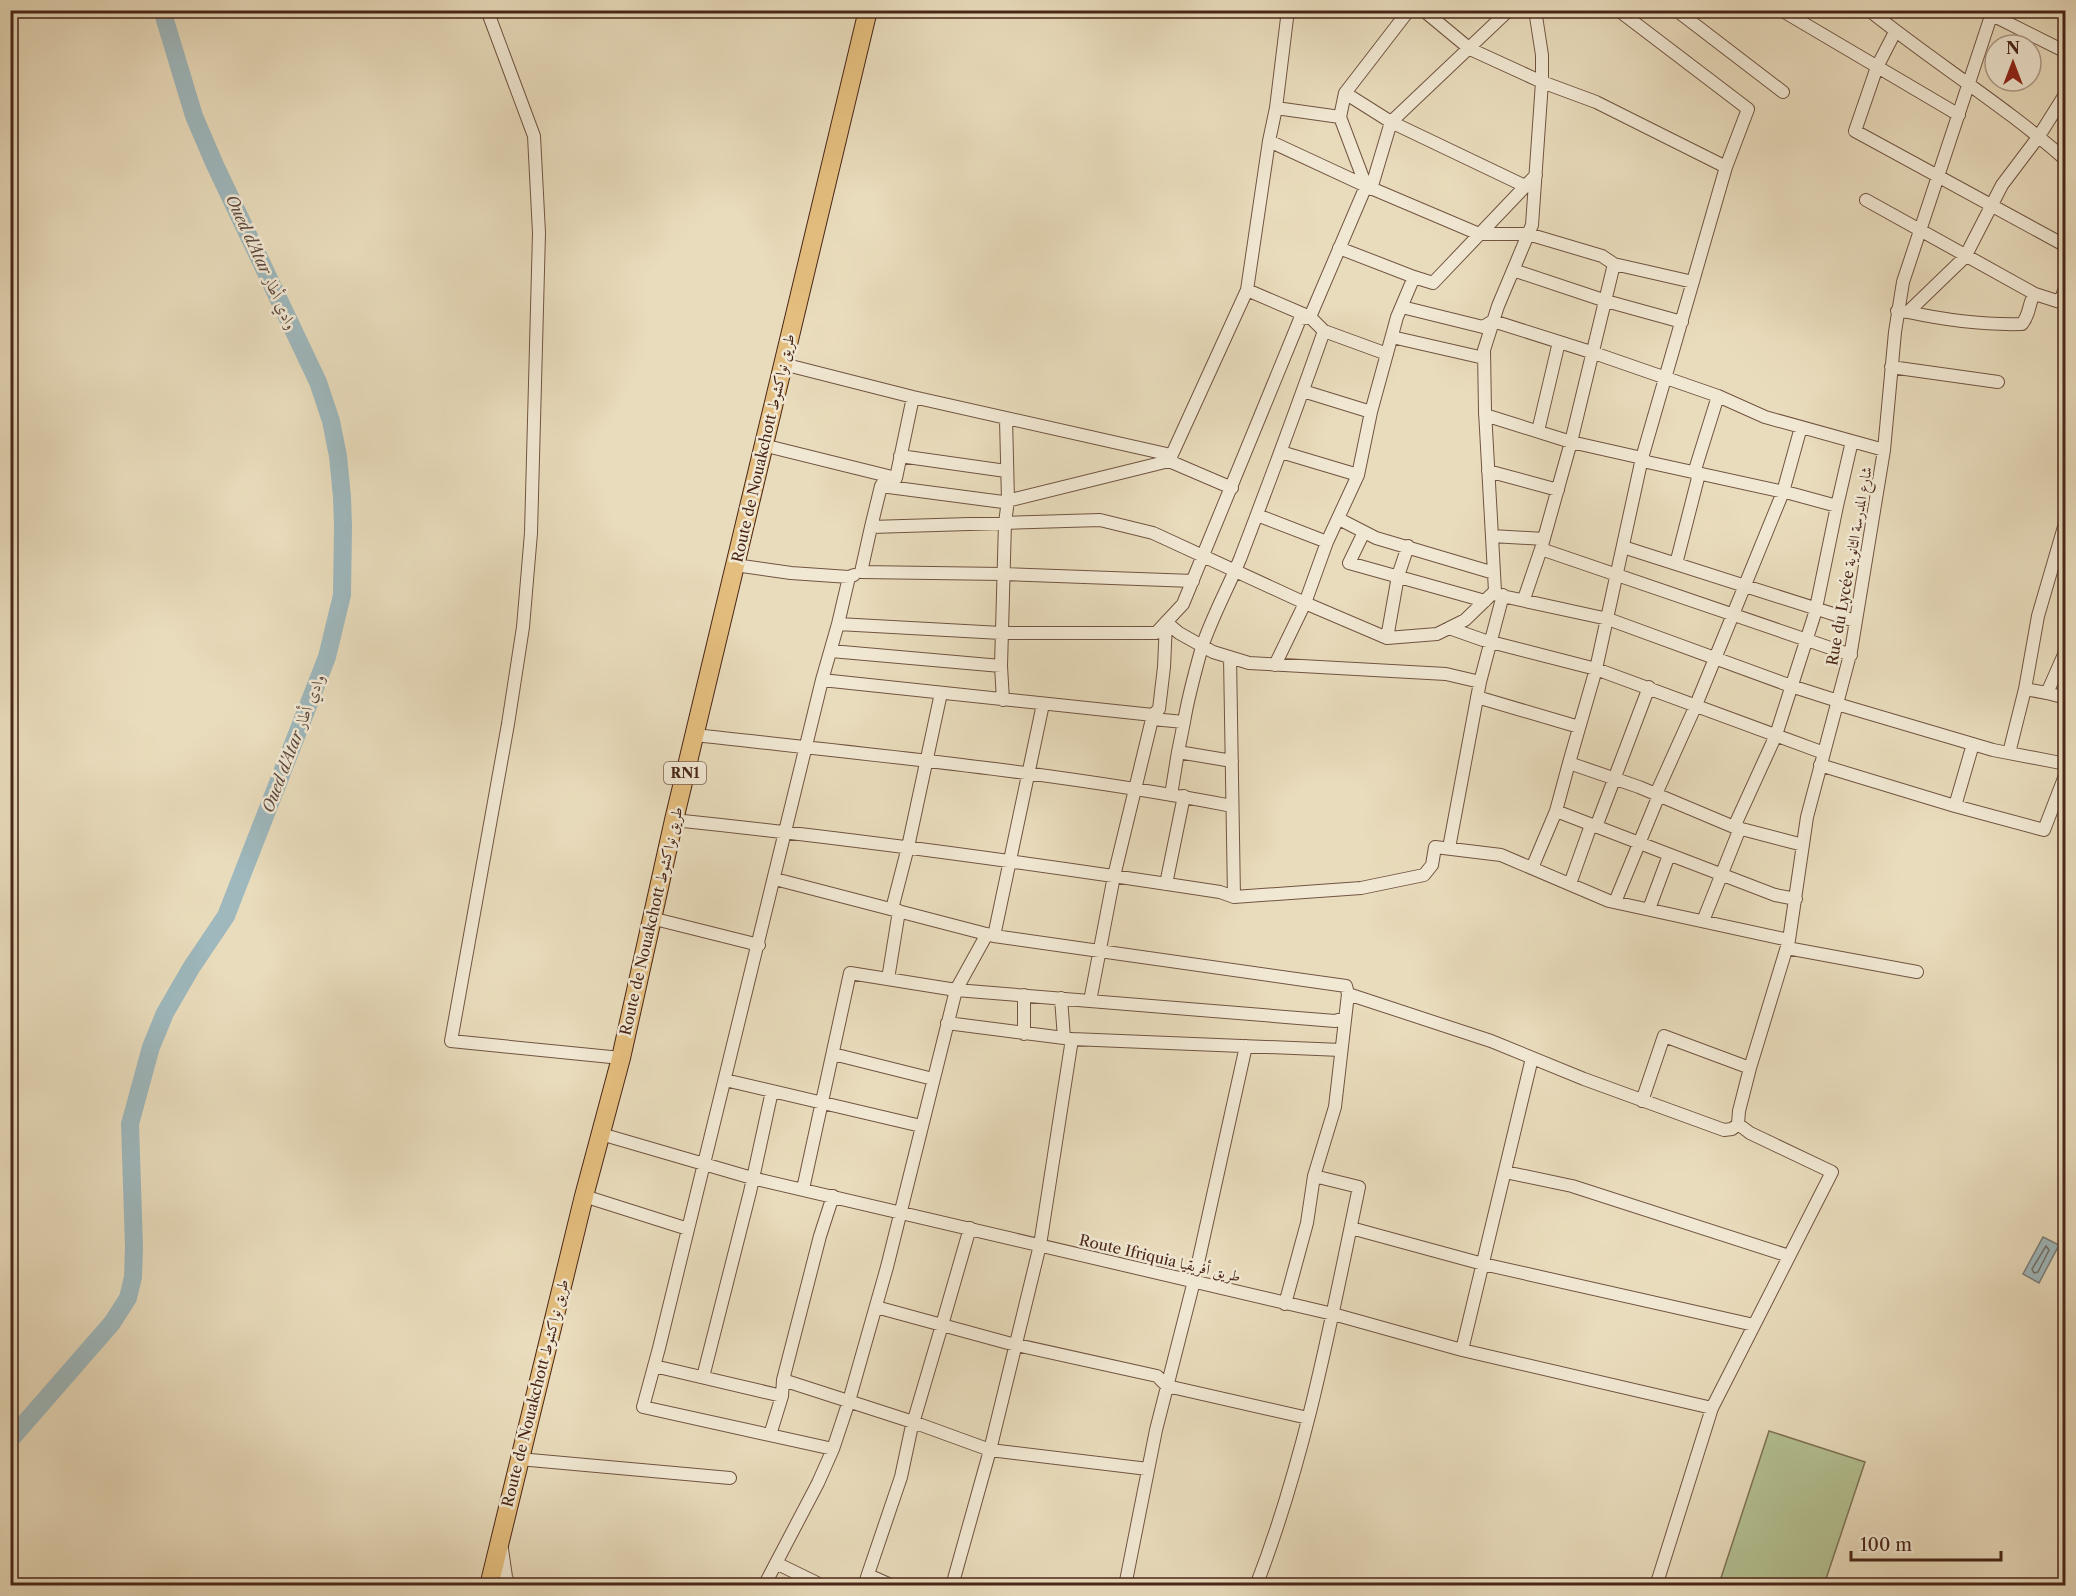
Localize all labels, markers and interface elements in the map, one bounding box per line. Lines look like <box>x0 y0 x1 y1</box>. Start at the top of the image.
north arrow <box>1983 33 2043 93</box>
text: N <box>2006 38 2020 58</box>
water label: Oued d'Atar وادي أطار <box>219 191 303 334</box>
street label: Route de Nouakchott طريق نواكشوط <box>727 332 800 564</box>
street label: Rue du Lycée شارع المدرسة الثانوية <box>1822 465 1880 668</box>
water label: Oued d'Atar وادي أطار <box>256 670 331 816</box>
road number: RN1 <box>664 762 706 784</box>
street label: Route de Nouakchott طريق نواكشوط <box>615 805 688 1037</box>
street label: Route Ifriquia طريق أفريقيا <box>1077 1229 1243 1287</box>
street label: Route de Nouakchott طريق نواكشوط <box>497 1277 574 1509</box>
scale bar <box>1851 1524 2001 1562</box>
text: 100 m <box>1860 1534 1912 1556</box>

